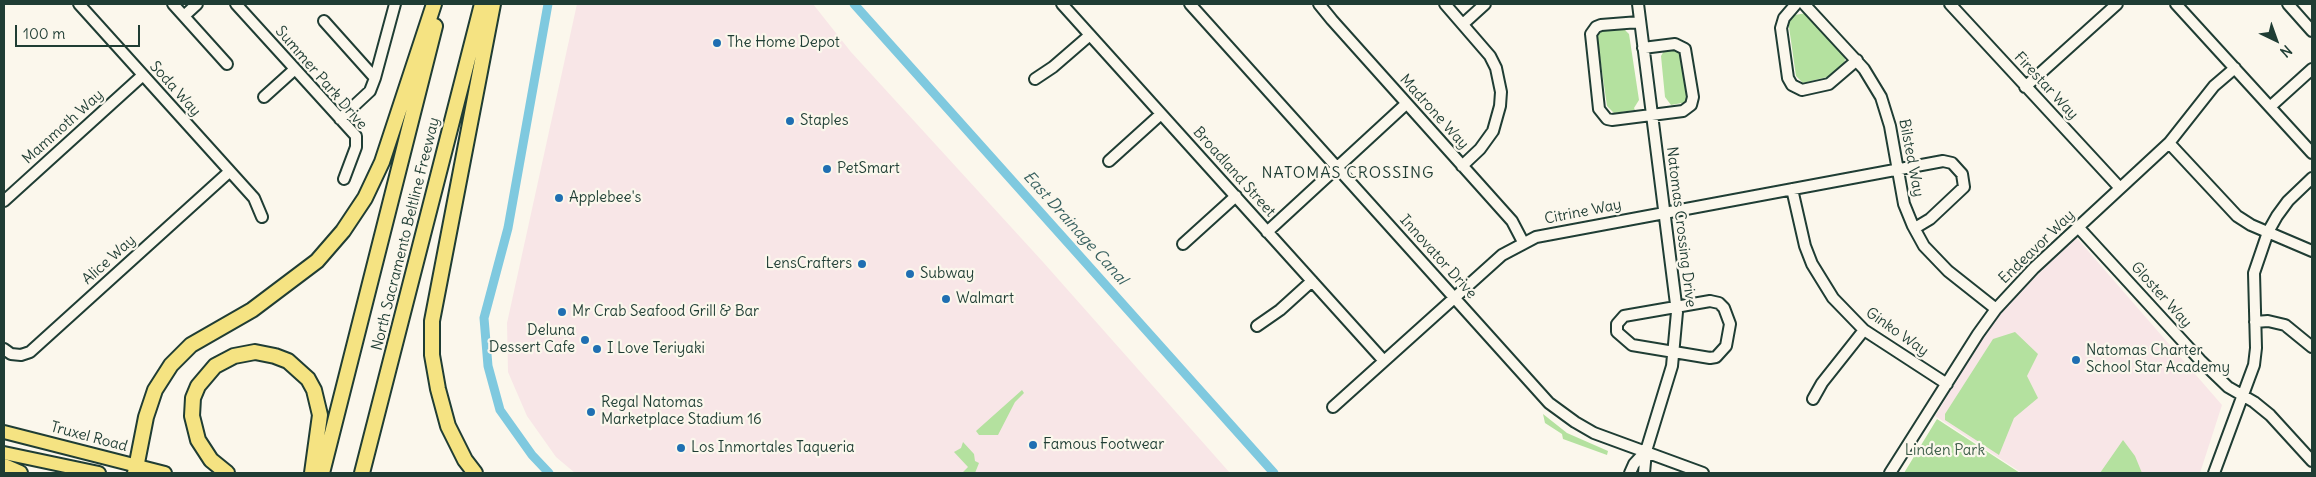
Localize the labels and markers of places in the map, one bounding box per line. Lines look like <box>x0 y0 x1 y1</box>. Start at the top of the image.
place label: The Home Depot <box>727 34 840 52</box>
marker: The Home Depot <box>711 37 723 49</box>
place label: Staples <box>800 112 849 130</box>
marker: Staples <box>784 115 796 127</box>
place label: PetSmart <box>837 160 900 178</box>
marker: PetSmart <box>821 163 833 175</box>
place label: Applebee's <box>569 189 641 207</box>
marker: Applebee's <box>553 192 565 204</box>
place label: LensCrafters <box>766 255 852 273</box>
marker: LensCrafters <box>856 258 868 270</box>
place label: Subway <box>920 265 974 283</box>
marker: Subway <box>904 268 916 280</box>
place label: Walmart <box>956 290 1014 308</box>
marker: Walmart <box>940 293 952 305</box>
place label: Mr Crab Seafood Grill & Bar <box>572 303 759 321</box>
marker: Mr Crab Seafood Grill & Bar <box>556 306 568 318</box>
place label: Deluna Dessert Cafe <box>489 322 575 357</box>
marker: Deluna Dessert Cafe <box>579 334 591 346</box>
place label: I Love Teriyaki <box>607 340 705 358</box>
place label: Natomas Charter School Star Academy <box>2086 342 2230 377</box>
marker: I Love Teriyaki <box>591 343 603 355</box>
marker: Natomas Charter School Star Academy <box>2070 354 2082 366</box>
place label: Regal Natomas Marketplace Stadium 16 <box>601 394 762 429</box>
marker: Regal Natomas Marketplace Stadium 16 <box>585 406 597 418</box>
place label: Famous Footwear <box>1043 436 1164 454</box>
place label: Los Inmortales Taqueria <box>691 439 855 457</box>
marker: Famous Footwear <box>1027 439 1039 451</box>
marker: Los Inmortales Taqueria <box>675 442 687 454</box>

